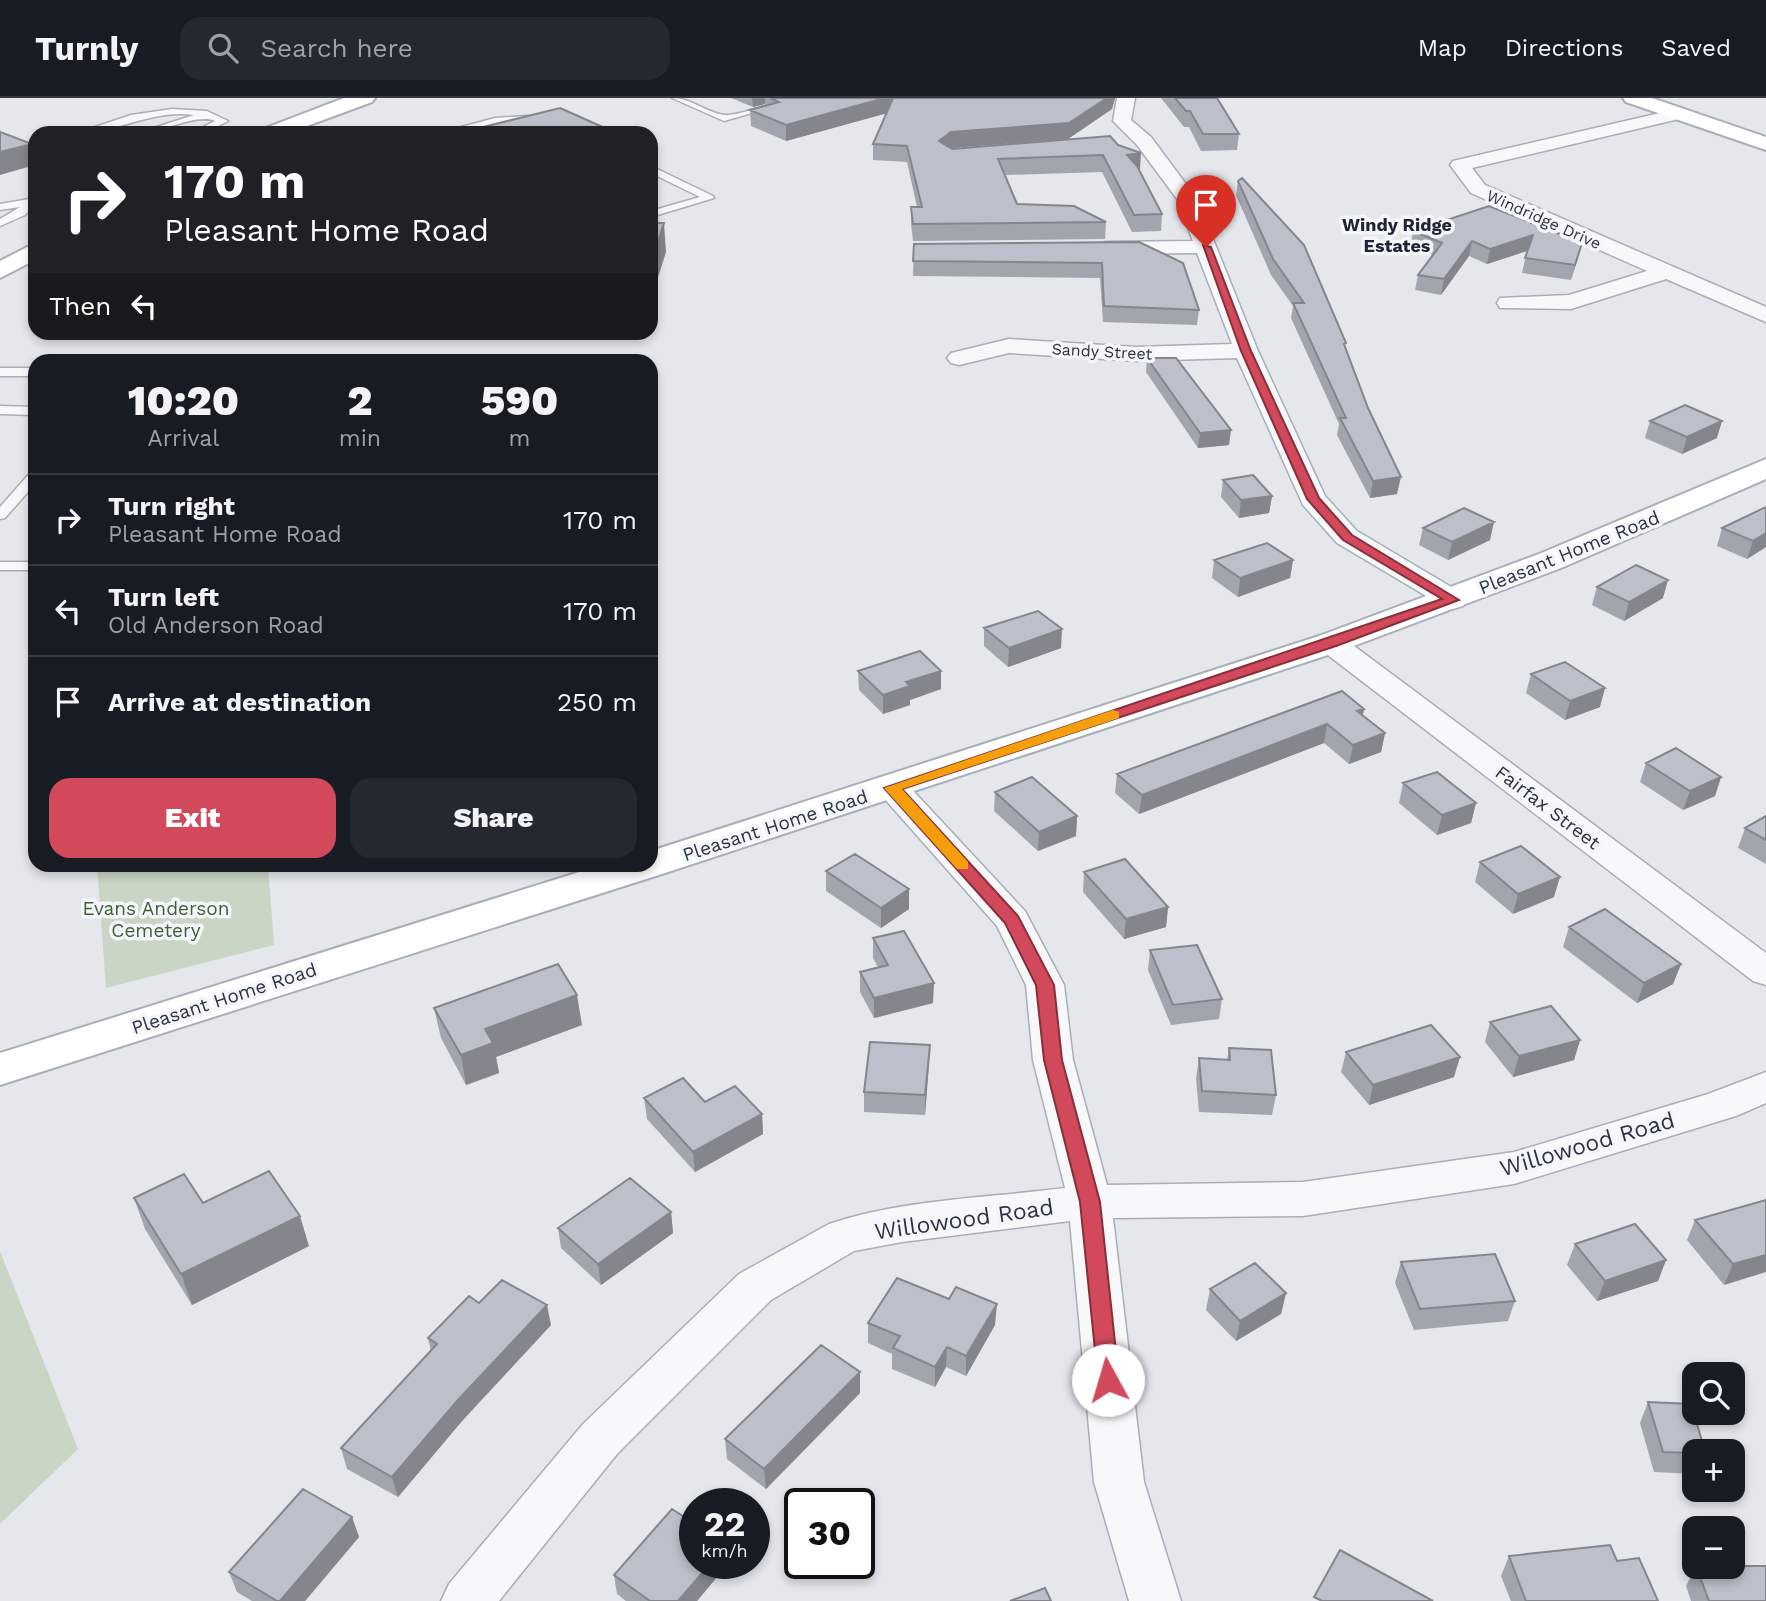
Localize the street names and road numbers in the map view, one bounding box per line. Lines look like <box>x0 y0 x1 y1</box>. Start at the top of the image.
street label: Windridge Drive <box>1484 186 1604 253</box>
street label: Sandy Street <box>1051 339 1153 364</box>
street label: Pleasant Home Road <box>1475 506 1663 599</box>
street label: Fairfax Street <box>1491 761 1605 854</box>
street label: Pleasant Home Road <box>680 785 871 866</box>
street label: Pleasant Home Road <box>129 958 320 1039</box>
street label: Willowood Road <box>1497 1107 1678 1182</box>
street label: Willowood Road <box>873 1194 1055 1245</box>

